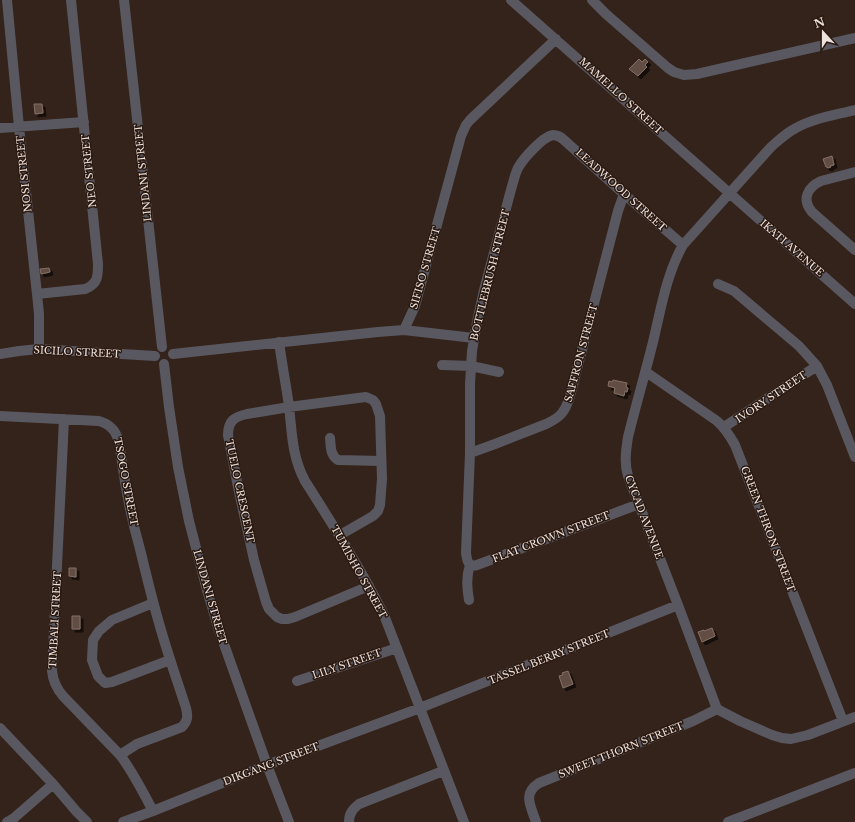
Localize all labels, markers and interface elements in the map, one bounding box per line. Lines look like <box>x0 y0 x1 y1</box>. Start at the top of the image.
north arrow <box>803 12 843 52</box>
text: N <box>812 14 827 31</box>
street label: MAMELLO STREET <box>576 55 666 137</box>
street label: LINDANI STREET <box>131 124 155 222</box>
street label: NEO STREET <box>79 134 99 208</box>
street label: NOSI STREET <box>14 135 34 213</box>
street label: LEADWOOD STREET <box>573 146 669 234</box>
street label: BOTTLEBRUSH STREET <box>467 208 513 342</box>
street label: IKATI AVENUE <box>757 217 827 279</box>
street label: SIFISO STREET <box>407 225 443 311</box>
street label: SAFFRON STREET <box>562 302 600 404</box>
street label: SICILO STREET <box>33 343 121 361</box>
street label: IVORY STREET <box>733 368 809 426</box>
street label: TSOGO STREET <box>111 437 141 527</box>
street label: TUELO CRESCENT <box>223 438 257 544</box>
street label: GREEN THRON STREET <box>738 464 798 594</box>
street label: CYCAD AVENUE <box>622 473 666 561</box>
street label: FLAT CROWN STREET <box>490 509 612 565</box>
street label: TUMISHO STREET <box>328 523 390 621</box>
street label: LINDANI STREET <box>190 548 230 646</box>
street label: TIMBALI STREET <box>46 571 64 669</box>
street label: TASSEL BERRY STREET <box>486 627 612 687</box>
street label: LILY STREET <box>311 646 383 682</box>
street label: SWEET THORN STREET <box>556 719 686 781</box>
street label: DIKGANG STREET <box>221 740 321 788</box>

